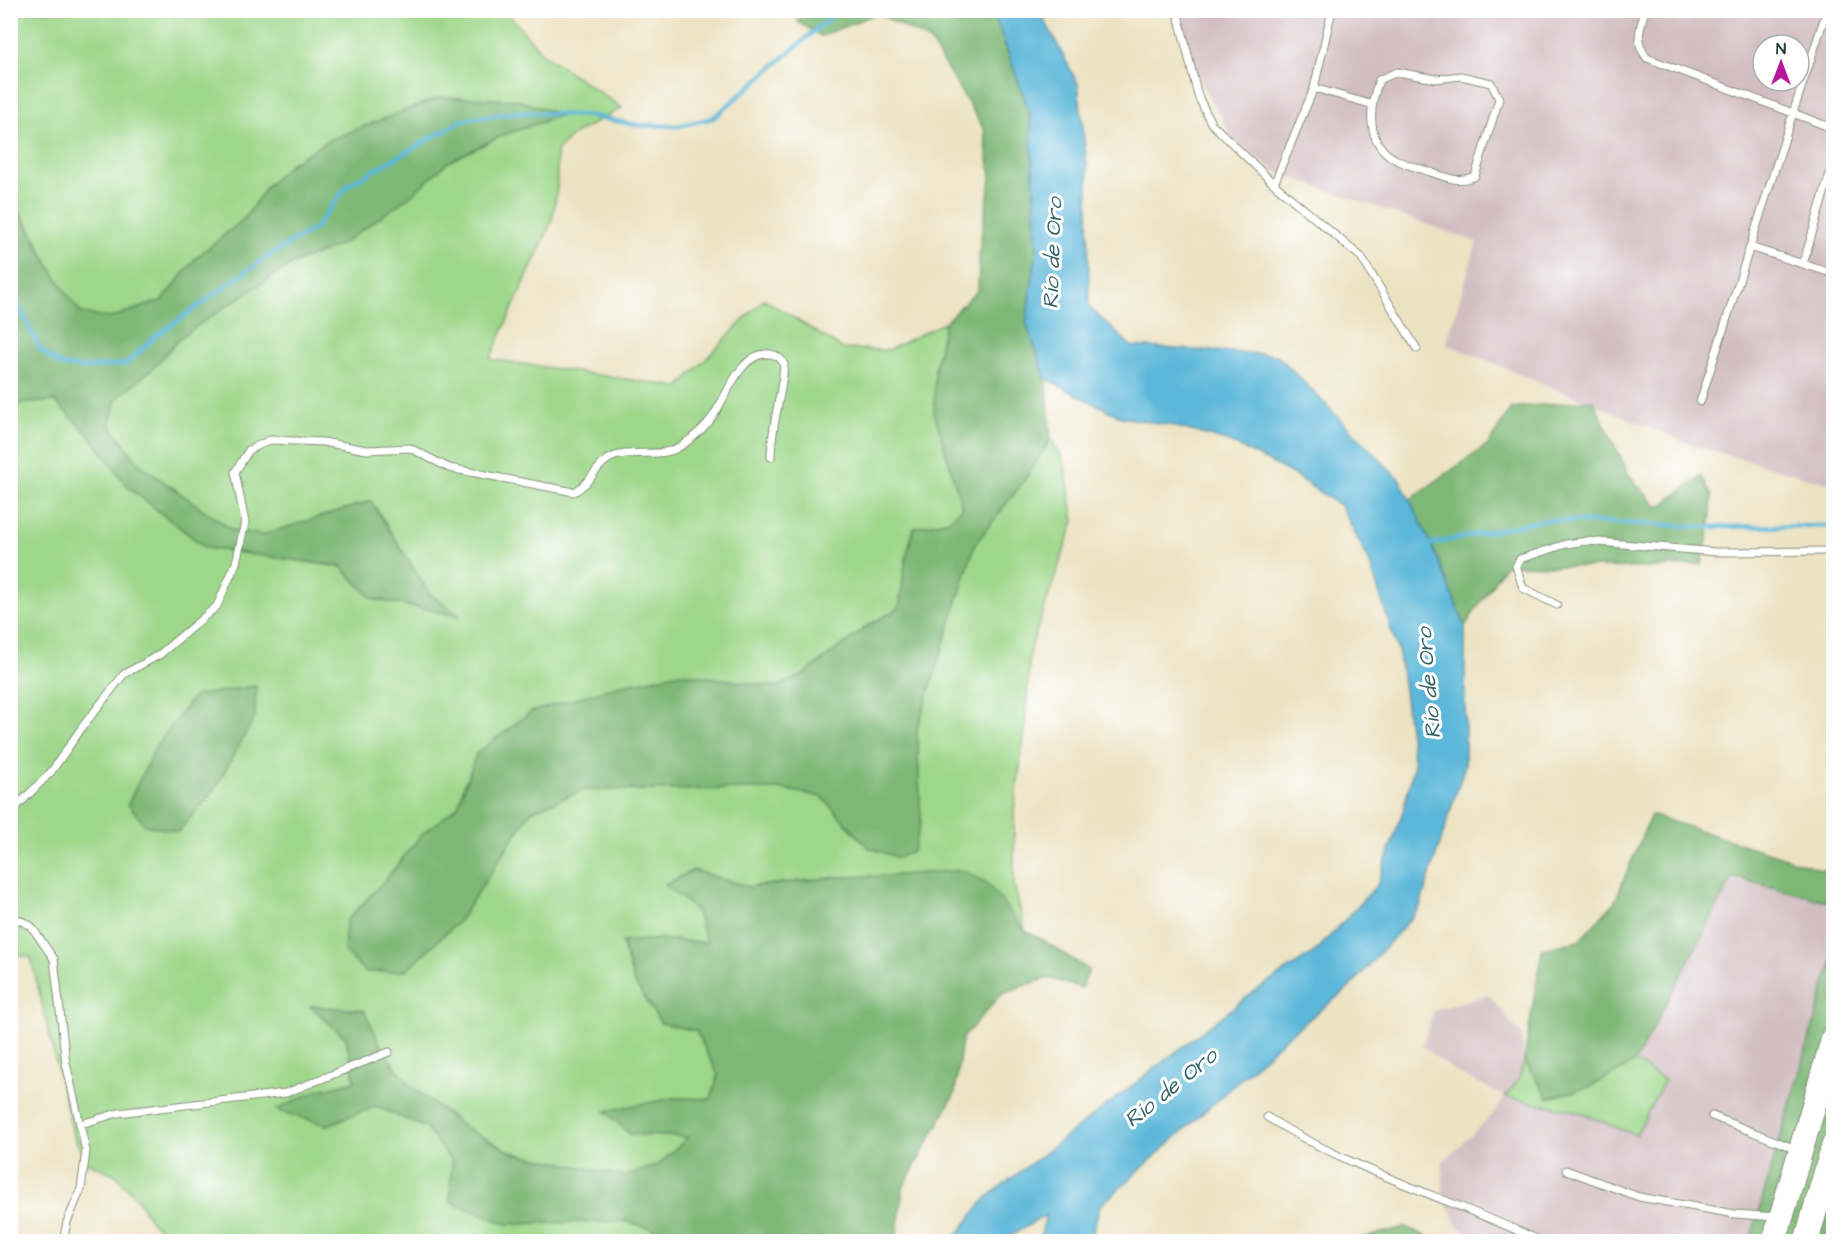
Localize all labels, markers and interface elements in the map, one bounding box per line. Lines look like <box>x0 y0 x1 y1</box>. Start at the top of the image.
north arrow <box>1751 33 1811 93</box>
text: N <box>1776 38 1786 60</box>
water label: Río de Oro <box>1036 195 1070 309</box>
water label: Río de Oro <box>1409 625 1449 740</box>
water label: Río de Oro <box>1118 1040 1225 1135</box>

